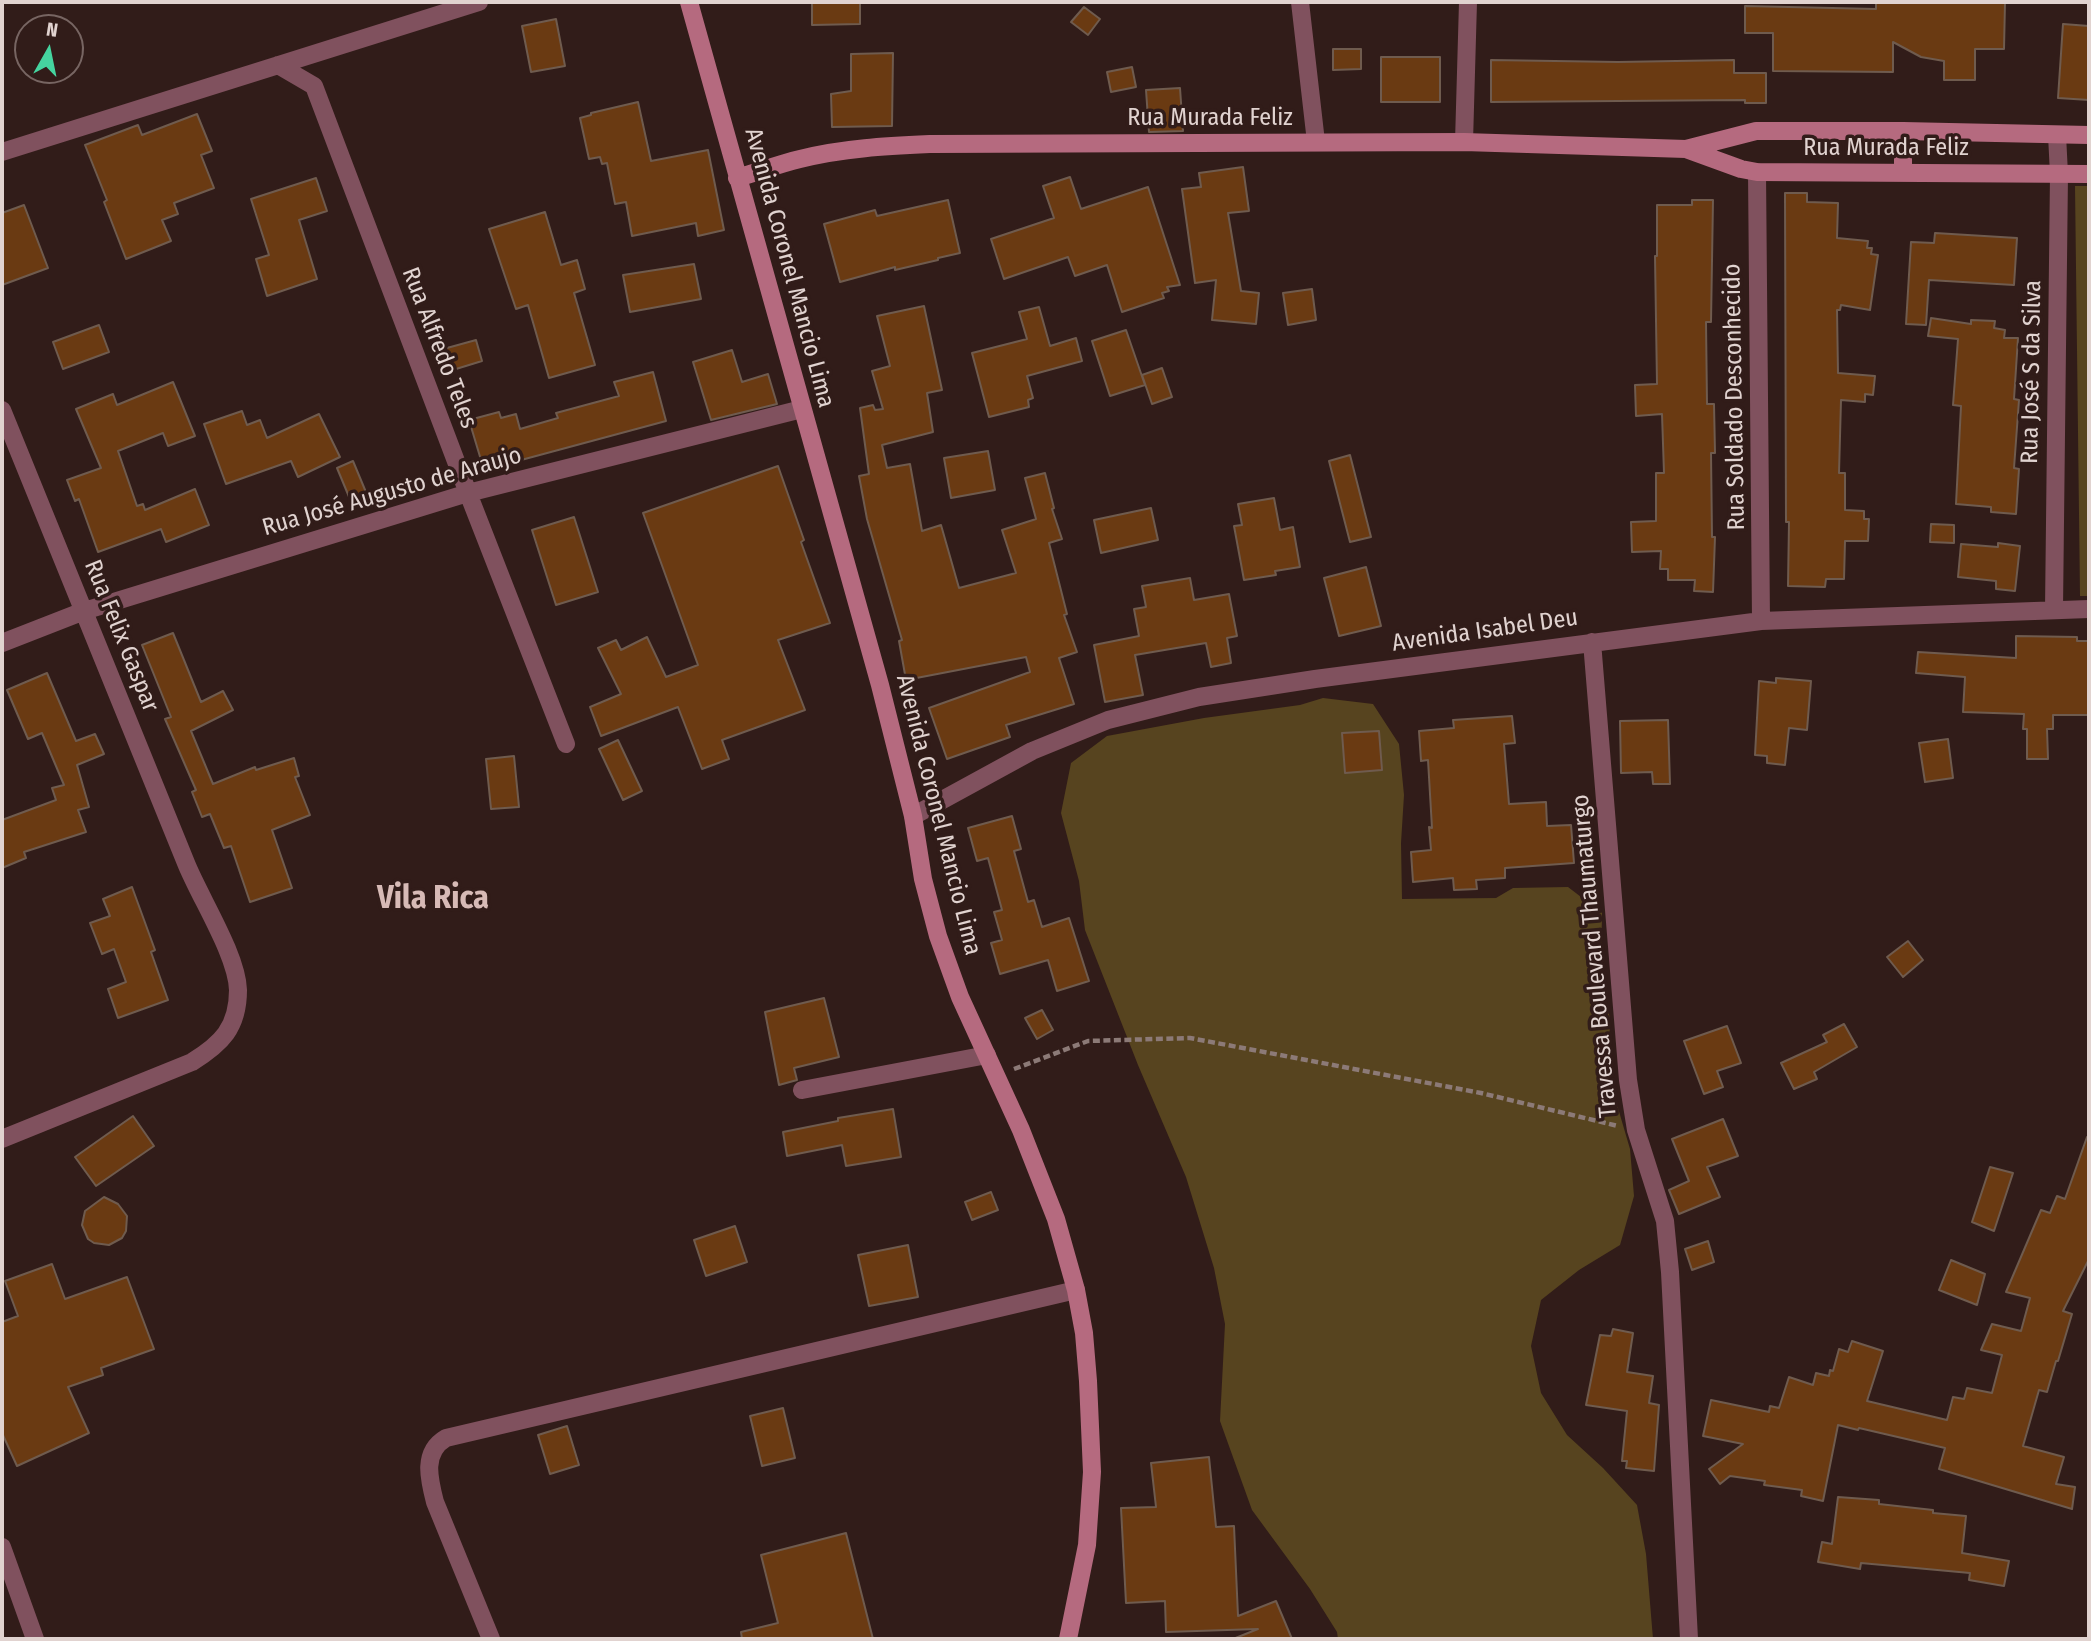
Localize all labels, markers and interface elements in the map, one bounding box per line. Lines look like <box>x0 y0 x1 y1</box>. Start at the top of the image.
north arrow <box>14 14 84 84</box>
text: N <box>45 17 59 42</box>
street label: Rua Murada Feliz <box>1127 104 1293 132</box>
street label: Avenida Coronel Mancio Lima <box>738 125 840 411</box>
street label: Rua Murada Feliz <box>1803 134 1969 162</box>
street label: Rua Alfredo Teles <box>395 263 483 433</box>
street label: Rua Soldado Desconhecido <box>1718 263 1752 531</box>
street label: Rua José S da Silva <box>2016 280 2048 464</box>
street label: Rua José Augusto de Araujo <box>259 441 525 543</box>
street label: Rua Felix Gaspar <box>77 556 165 716</box>
street label: Avenida Isabel Deu <box>1390 604 1580 658</box>
street label: Avenida Coronel Mancio Lima <box>889 672 987 958</box>
street label: Travessa Boulevard Thaumaturgo <box>1567 793 1623 1119</box>
district label: Vila Rica <box>377 880 489 918</box>

